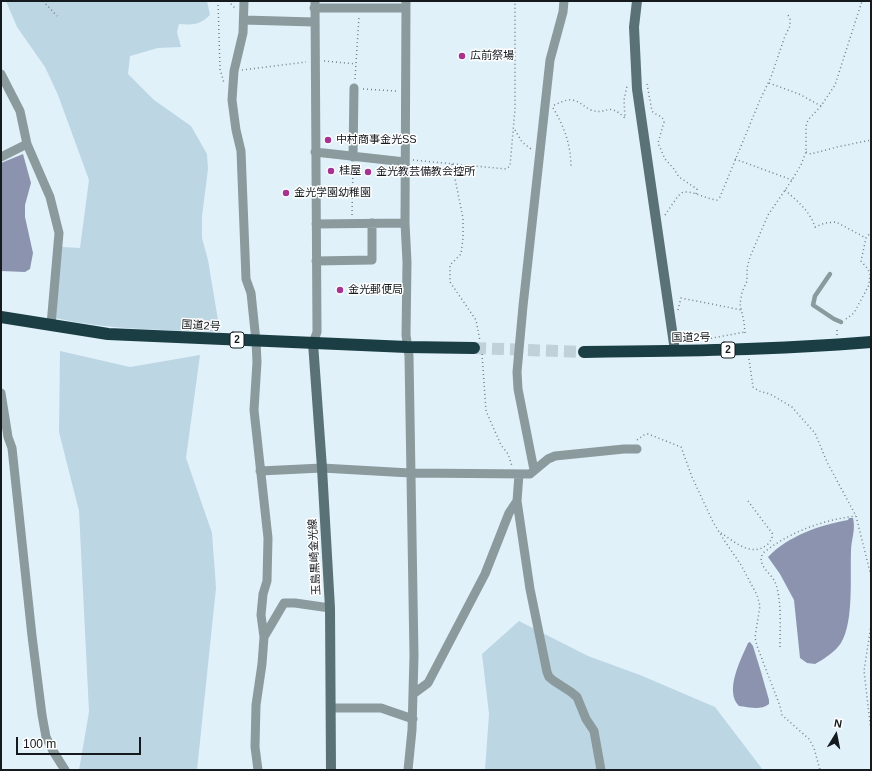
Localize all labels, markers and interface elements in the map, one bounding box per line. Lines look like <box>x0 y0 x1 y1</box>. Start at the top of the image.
place label: 広前祭場 <box>470 49 514 63</box>
marker: 広前祭場 <box>457 51 467 61</box>
place label: 中村商事金光SS <box>336 133 417 147</box>
marker: 中村商事金光SS <box>323 135 333 145</box>
place label: 桂屋 <box>339 164 361 178</box>
place label: 金光教芸備教会控所 <box>376 165 475 179</box>
marker: 桂屋 <box>326 166 336 176</box>
marker: 金光教芸備教会控所 <box>363 167 373 177</box>
place label: 金光学園幼稚園 <box>294 186 371 200</box>
marker: 金光学園幼稚園 <box>281 188 291 198</box>
place label: 金光郵便局 <box>348 283 403 297</box>
marker: 金光郵便局 <box>335 285 345 295</box>
street label: 国道2号 <box>181 318 221 334</box>
street label: 国道2号 <box>671 331 711 345</box>
road number: 2 <box>230 332 244 348</box>
road number: 2 <box>721 342 735 358</box>
street label: 玉島黒崎金光線 <box>306 518 324 596</box>
north arrow <box>816 715 856 755</box>
text: N <box>833 717 843 730</box>
scale bar <box>18 729 143 755</box>
text: 100 m <box>23 737 56 751</box>

